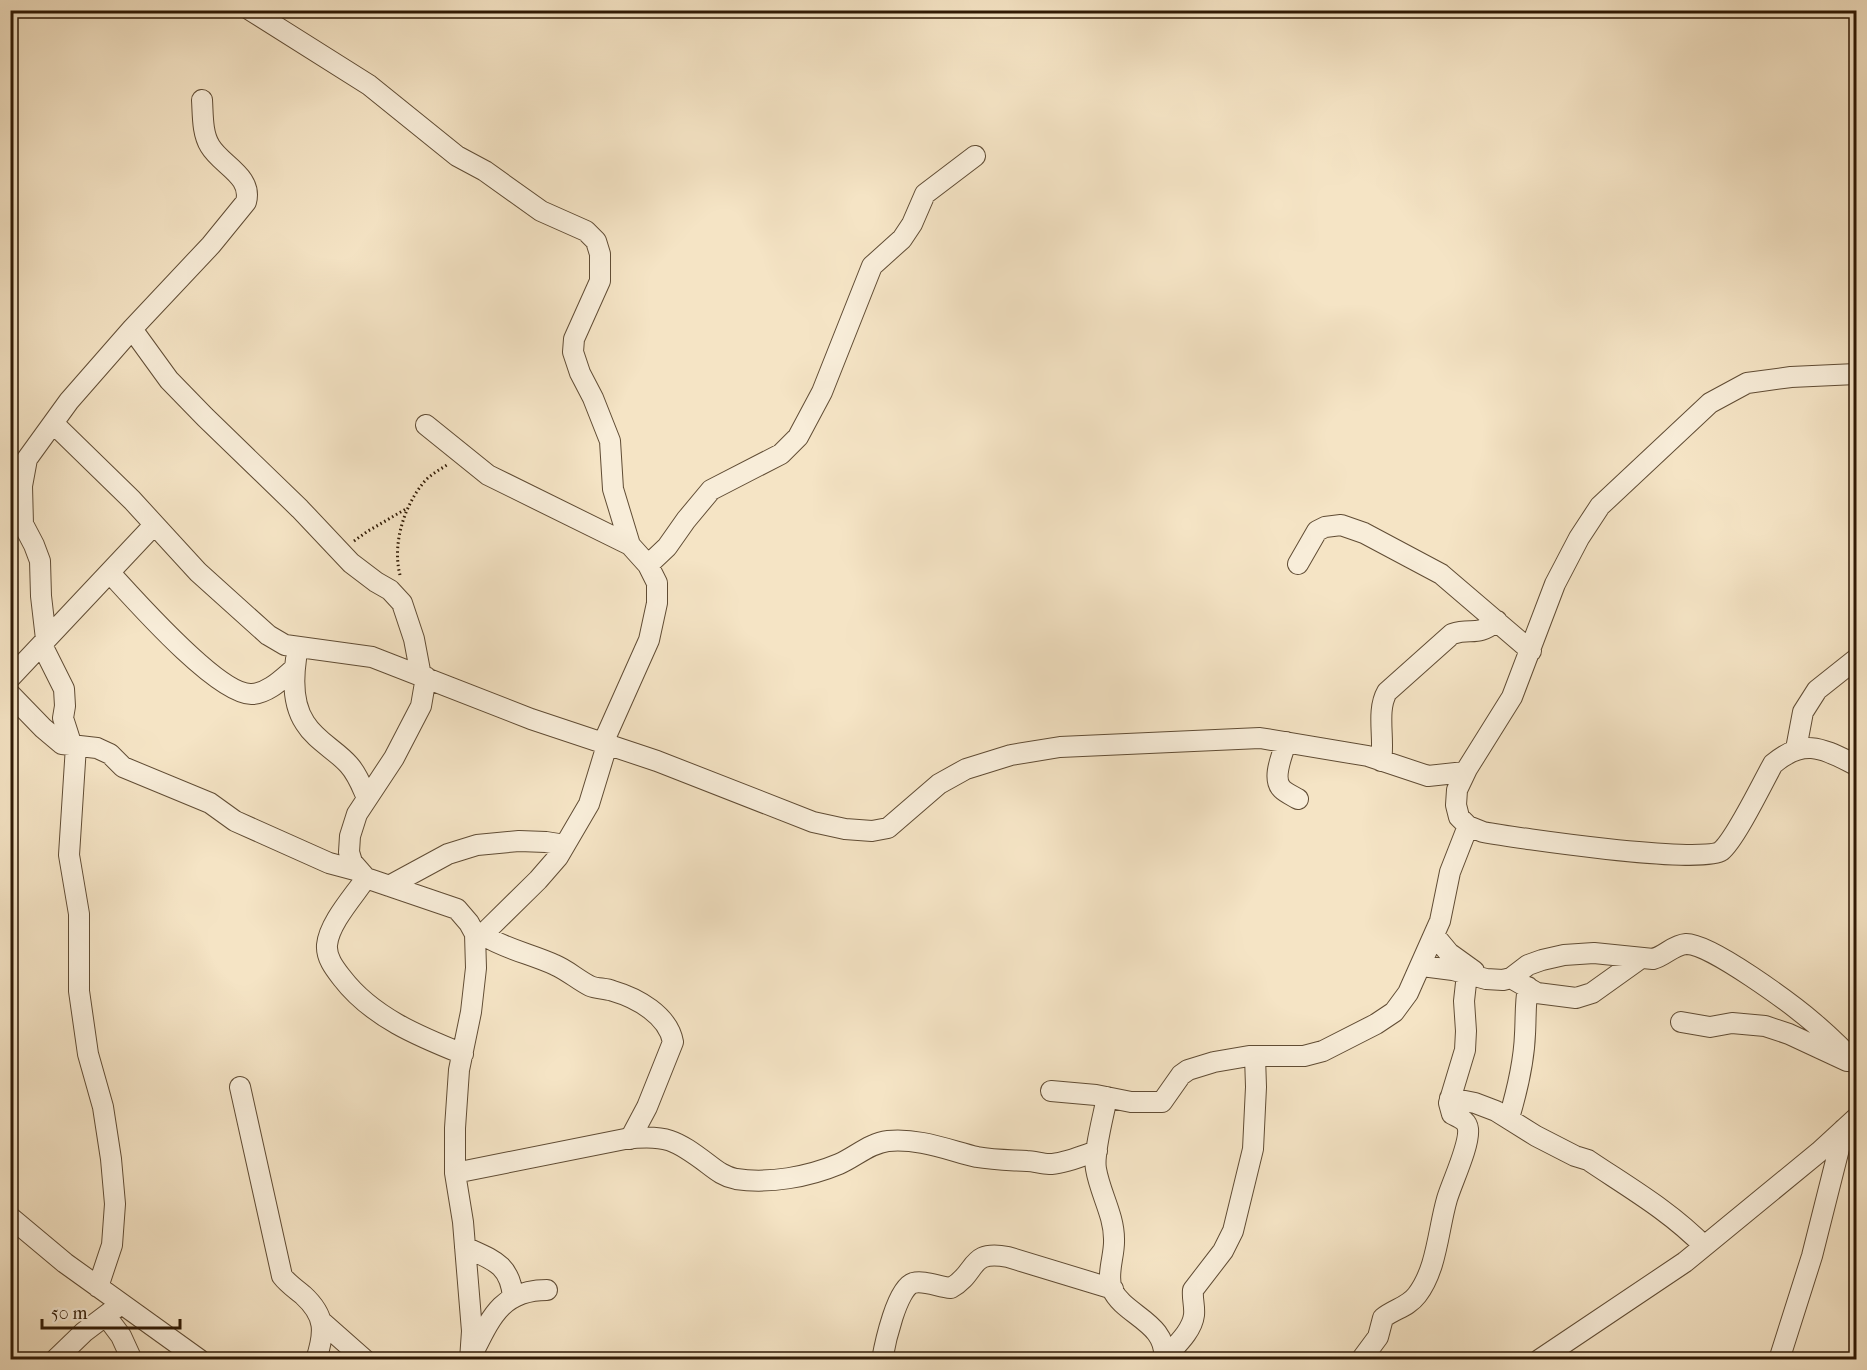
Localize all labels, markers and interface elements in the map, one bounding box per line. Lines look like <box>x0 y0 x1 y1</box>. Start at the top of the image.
scale bar <box>42 1292 180 1330</box>
text: 50 m <box>51 1303 88 1324</box>

